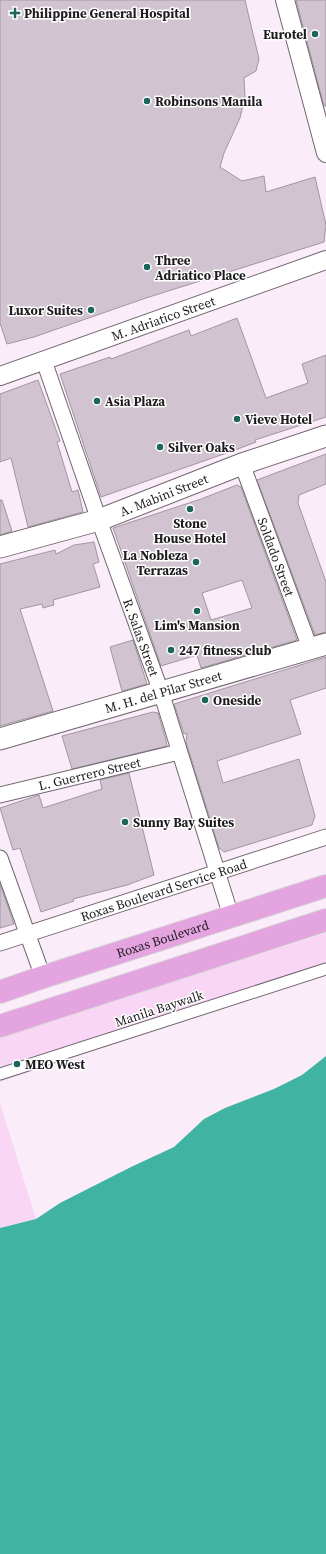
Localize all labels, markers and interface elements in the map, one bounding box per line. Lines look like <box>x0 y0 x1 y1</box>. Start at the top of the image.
place label: Philippine General Hospital <box>24 5 190 22</box>
marker: Philippine General Hospital <box>9 7 21 19</box>
place label: Eurotel <box>263 26 307 43</box>
marker: Eurotel <box>310 29 320 39</box>
place label: Robinsons Manila <box>155 93 262 110</box>
marker: Robinsons Manila <box>142 96 152 106</box>
place label: Three Adriatico Place <box>155 252 246 284</box>
marker: Three Adriatico Place <box>142 262 152 272</box>
street label: M. Adriatico Street <box>109 292 218 345</box>
place label: Luxor Suites <box>8 302 83 319</box>
marker: Luxor Suites <box>86 305 96 315</box>
place label: Asia Plaza <box>105 393 165 410</box>
marker: Asia Plaza <box>92 396 102 406</box>
place label: Vieve Hotel <box>245 411 312 428</box>
marker: Vieve Hotel <box>232 414 242 424</box>
place label: Silver Oaks <box>168 439 235 456</box>
marker: Silver Oaks <box>155 442 165 452</box>
street label: A. Mabini Street <box>117 470 211 520</box>
marker: Stone House Hotel <box>185 504 195 514</box>
place label: Stone House Hotel <box>154 515 226 547</box>
street label: Soldado Street <box>254 515 298 599</box>
place label: La Nobleza Terrazas <box>123 547 188 579</box>
marker: La Nobleza Terrazas <box>191 557 201 567</box>
street label: R. Salas Street <box>119 596 163 679</box>
marker: Lim's Mansion <box>192 606 202 616</box>
place label: Lim's Mansion <box>154 617 240 634</box>
place label: 247 fitness club <box>179 642 272 659</box>
marker: 247 fitness club <box>166 645 176 655</box>
street label: M. H. del Pilar Street <box>103 667 224 717</box>
place label: Oneside <box>213 692 262 709</box>
marker: Oneside <box>200 695 210 705</box>
street label: L. Guerrero Street <box>37 753 143 794</box>
place label: Sunny Bay Suites <box>133 814 234 831</box>
marker: Sunny Bay Suites <box>120 817 130 827</box>
street label: Roxas Boulevard Service Road <box>78 855 250 925</box>
street label: Roxas Boulevard <box>114 916 212 962</box>
street label: Manila Baywalk <box>113 986 206 1031</box>
place label: MEO West <box>25 1056 85 1073</box>
marker: MEO West <box>12 1059 22 1069</box>

